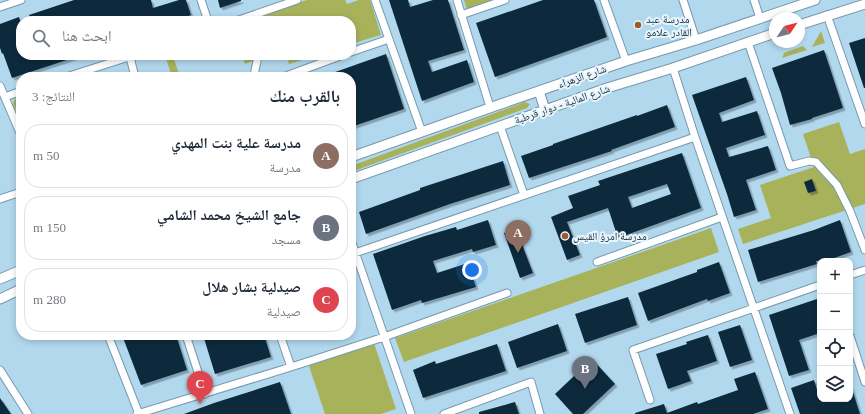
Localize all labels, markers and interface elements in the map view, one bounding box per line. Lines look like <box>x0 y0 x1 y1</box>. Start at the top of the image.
north arrow <box>769 12 805 48</box>
place label: مدرسة عبد القادر علامو <box>646 13 692 38</box>
search box <box>16 16 356 60</box>
marker: مدرسة عبد القادر علامو <box>633 20 643 30</box>
icon: search <box>30 27 52 49</box>
text: ابحث هنا <box>62 28 112 44</box>
street label: شارع الزهراء <box>556 62 608 91</box>
street label: شارع المالية - دوار قرطبة <box>513 82 612 127</box>
text: بالقرب منك <box>269 87 340 106</box>
text: النتائج: 3 <box>32 89 75 104</box>
text: مدرسة علية بنت المهدي <box>171 135 301 151</box>
text: 50 m <box>33 148 59 163</box>
text: A <box>321 148 331 163</box>
text: مدرسة <box>269 160 301 175</box>
text: جامع الشيخ محمد الشامي <box>157 207 301 223</box>
text: 150 m <box>33 220 66 235</box>
text: B <box>322 220 330 235</box>
pin: A <box>505 220 531 253</box>
place label: مدرسة امرؤ القيس <box>573 230 647 243</box>
marker: مدرسة امرؤ القيس <box>560 231 570 241</box>
text: مسجد <box>272 232 301 247</box>
map controls <box>817 258 853 402</box>
button: + <box>817 258 853 294</box>
your location <box>462 260 482 280</box>
text: صيدلية بشار هلال <box>202 279 301 295</box>
text: 280 m <box>33 292 66 307</box>
text: C <box>321 292 331 307</box>
button: − <box>817 294 853 330</box>
text: صيدلية <box>267 304 301 319</box>
button: locate <box>817 330 853 366</box>
pin: B <box>572 356 598 389</box>
button: layers <box>817 366 853 402</box>
pin: C <box>187 371 213 404</box>

